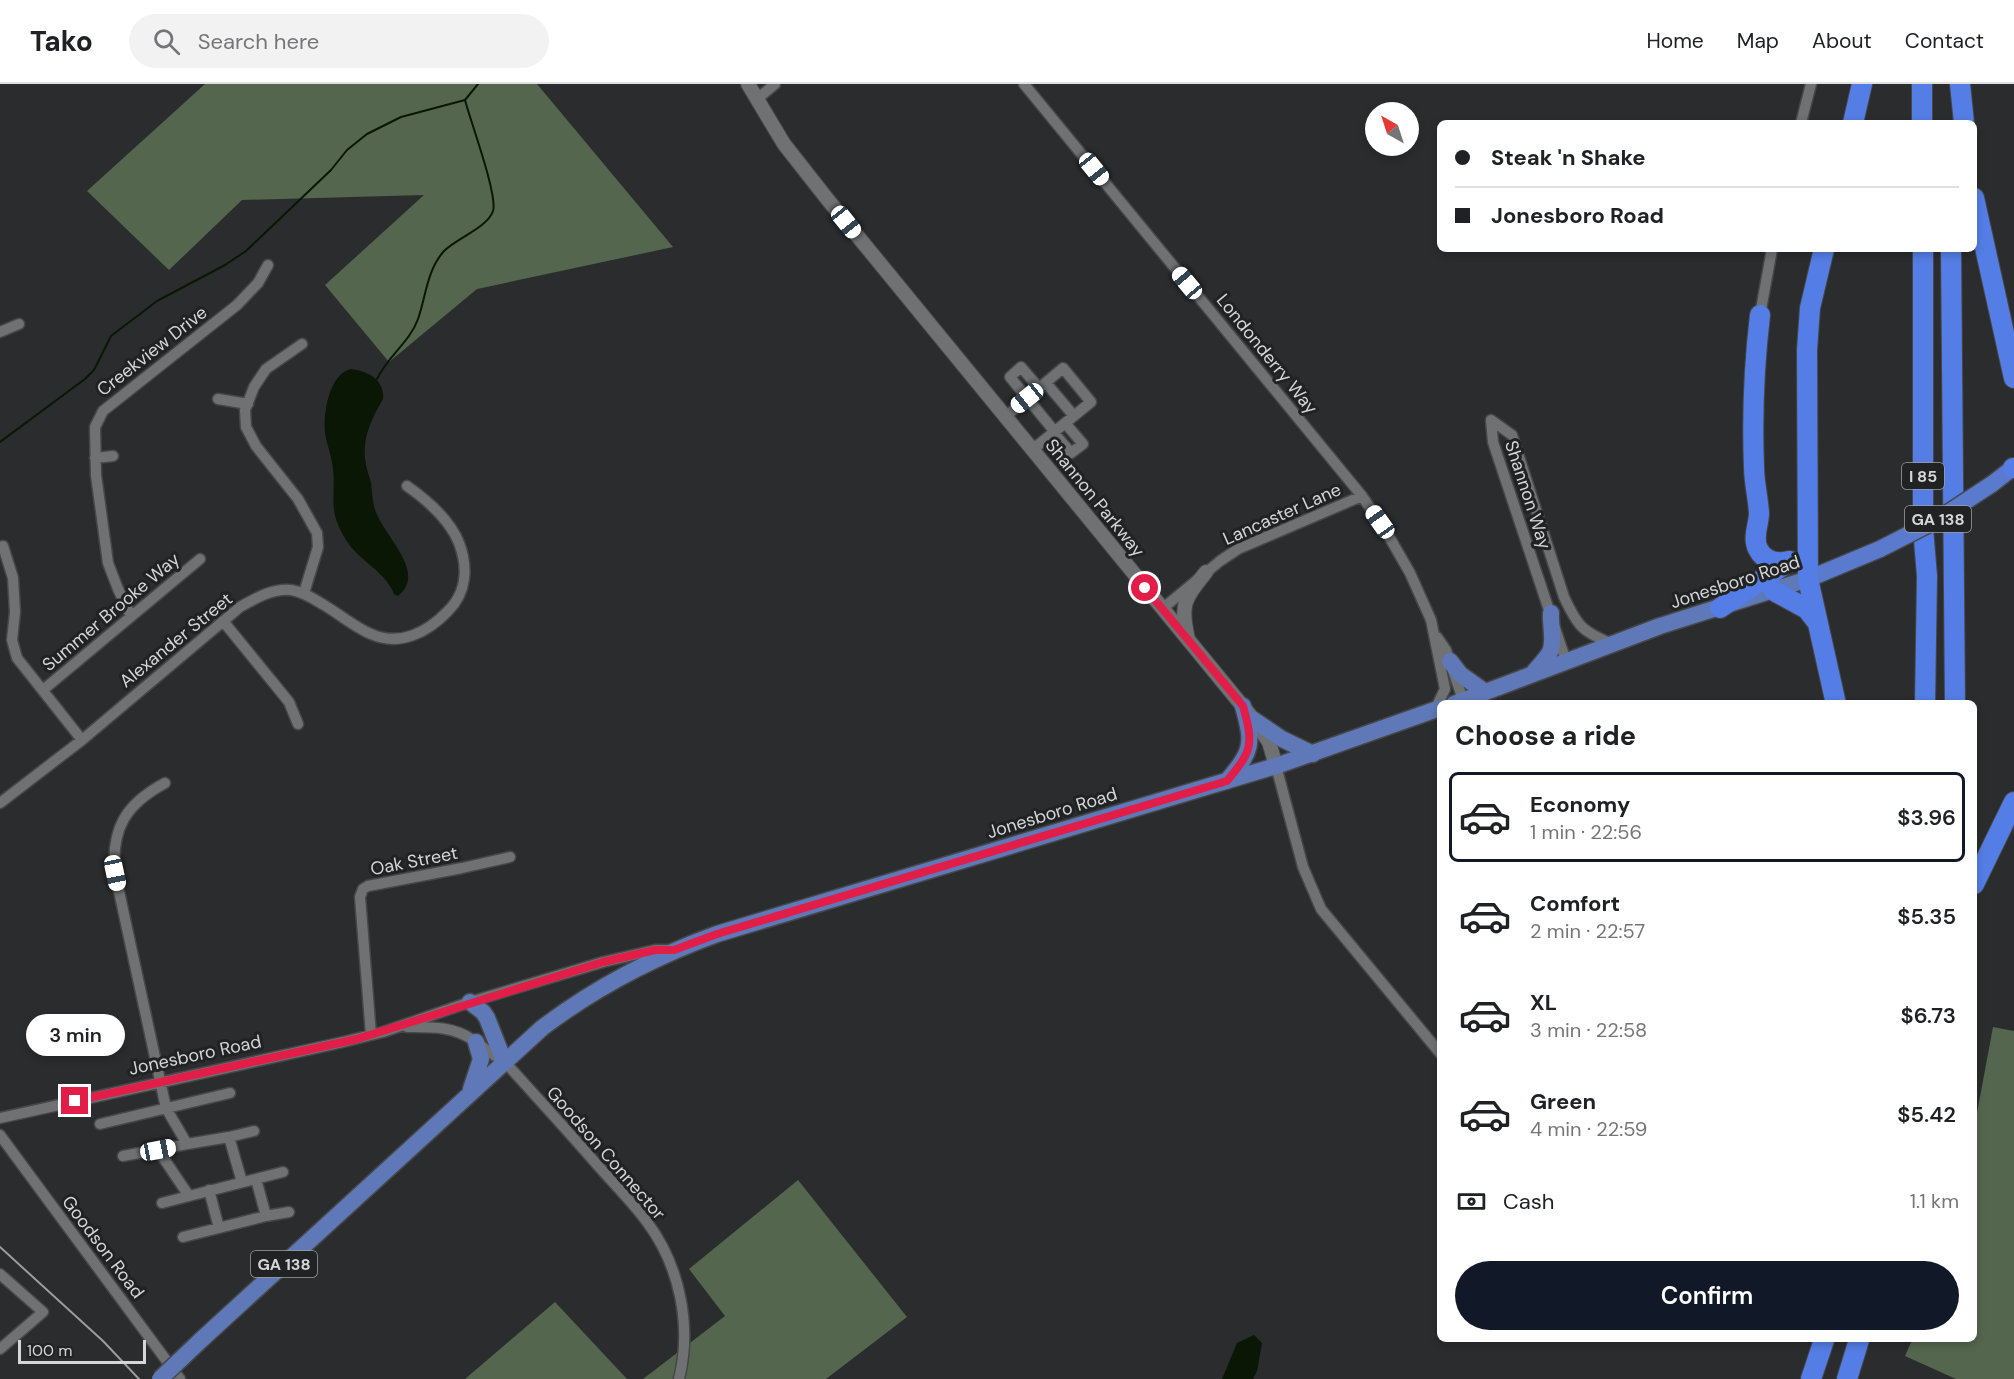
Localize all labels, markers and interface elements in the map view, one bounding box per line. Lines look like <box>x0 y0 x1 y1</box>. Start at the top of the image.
search box <box>129 14 549 68</box>
text: Tako <box>30 23 93 60</box>
icon: search <box>150 25 183 58</box>
text: Search here <box>198 27 319 56</box>
text: Home <box>1646 27 1704 55</box>
text: Map <box>1737 27 1779 55</box>
text: About <box>1812 27 1872 55</box>
text: Contact <box>1905 27 1984 55</box>
north arrow <box>1365 102 1419 156</box>
map controls <box>1365 102 1419 156</box>
text: Steak 'n Shake <box>1491 143 1645 172</box>
car <box>1076 149 1112 189</box>
text: Jonesboro Road <box>1491 201 1664 230</box>
car <box>828 202 864 242</box>
car <box>1169 263 1205 303</box>
street label: Londonderry Way <box>1211 289 1323 419</box>
street label: Creekview Drive <box>92 300 212 402</box>
car <box>1007 380 1047 416</box>
street label: Shannon Parkway <box>1040 434 1150 562</box>
street label: Shannon Way <box>1499 437 1557 553</box>
road number: I 85 <box>1902 463 1944 489</box>
street label: Lancaster Lane <box>1219 477 1345 551</box>
car <box>1362 502 1398 542</box>
road number: GA 138 <box>1905 506 1971 532</box>
street label: Summer Brooke Way <box>37 547 185 677</box>
street label: Jonesboro Road <box>1667 550 1803 614</box>
route start <box>1131 574 1158 601</box>
street label: Alexander Street <box>115 587 237 693</box>
text: Choose a ride <box>1455 718 1636 753</box>
street label: Jonesboro Road <box>984 782 1120 844</box>
icon: car <box>1458 790 1512 844</box>
text: Economy <box>1530 790 1630 819</box>
text: $3.96 <box>1897 803 1956 832</box>
text: 1 min · 22:56 <box>1530 819 1642 845</box>
street label: Oak Street <box>368 841 460 881</box>
car <box>102 854 128 892</box>
icon: car <box>1458 889 1512 943</box>
text: Comfort <box>1530 889 1620 918</box>
text: $5.35 <box>1897 902 1956 931</box>
text: 2 min · 22:57 <box>1530 918 1645 944</box>
icon: car <box>1458 988 1512 1042</box>
text: XL <box>1530 988 1557 1017</box>
text: $6.73 <box>1901 1001 1956 1030</box>
callout: 3 min <box>26 1014 124 1056</box>
text: 3 min · 22:58 <box>1530 1017 1647 1043</box>
text: 3 min <box>49 1022 102 1048</box>
street label: Jonesboro Road <box>127 1029 263 1081</box>
street label: Goodson Connector <box>541 1081 671 1225</box>
route end <box>61 1087 88 1114</box>
icon: car <box>1458 1087 1512 1141</box>
text: Green <box>1530 1087 1596 1116</box>
text: $5.42 <box>1897 1100 1956 1129</box>
text: 4 min · 22:59 <box>1530 1116 1647 1142</box>
car <box>139 1138 177 1162</box>
icon: cash <box>1455 1185 1488 1218</box>
text: Cash <box>1503 1187 1554 1216</box>
text: 1.1 km <box>1910 1188 1959 1214</box>
street label: Goodson Road <box>56 1191 150 1303</box>
road number: GA 138 <box>251 1251 317 1277</box>
button: Confirm <box>1455 1261 1959 1330</box>
scale bar <box>18 1337 146 1364</box>
text: 100 m <box>27 1340 72 1361</box>

